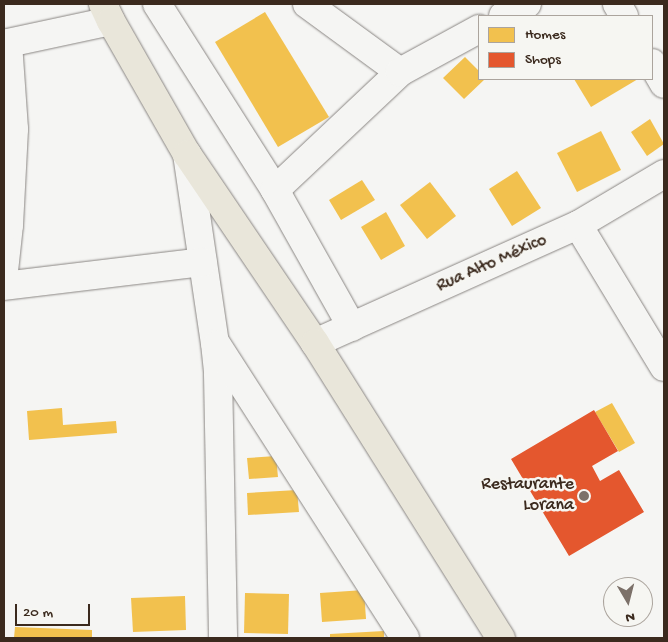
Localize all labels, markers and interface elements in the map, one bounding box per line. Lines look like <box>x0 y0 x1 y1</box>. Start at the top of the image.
legend <box>478 15 653 80</box>
text: Homes <box>525 26 565 44</box>
text: Shops <box>525 51 561 69</box>
street label: Rua Alto México <box>434 230 550 298</box>
place label: Restaurante Lorana <box>481 475 574 518</box>
marker: Restaurante Lorana <box>578 490 590 502</box>
north arrow <box>603 577 653 627</box>
scale bar <box>18 594 92 626</box>
text: 20 m <box>23 604 53 622</box>
text: N <box>624 607 636 625</box>

